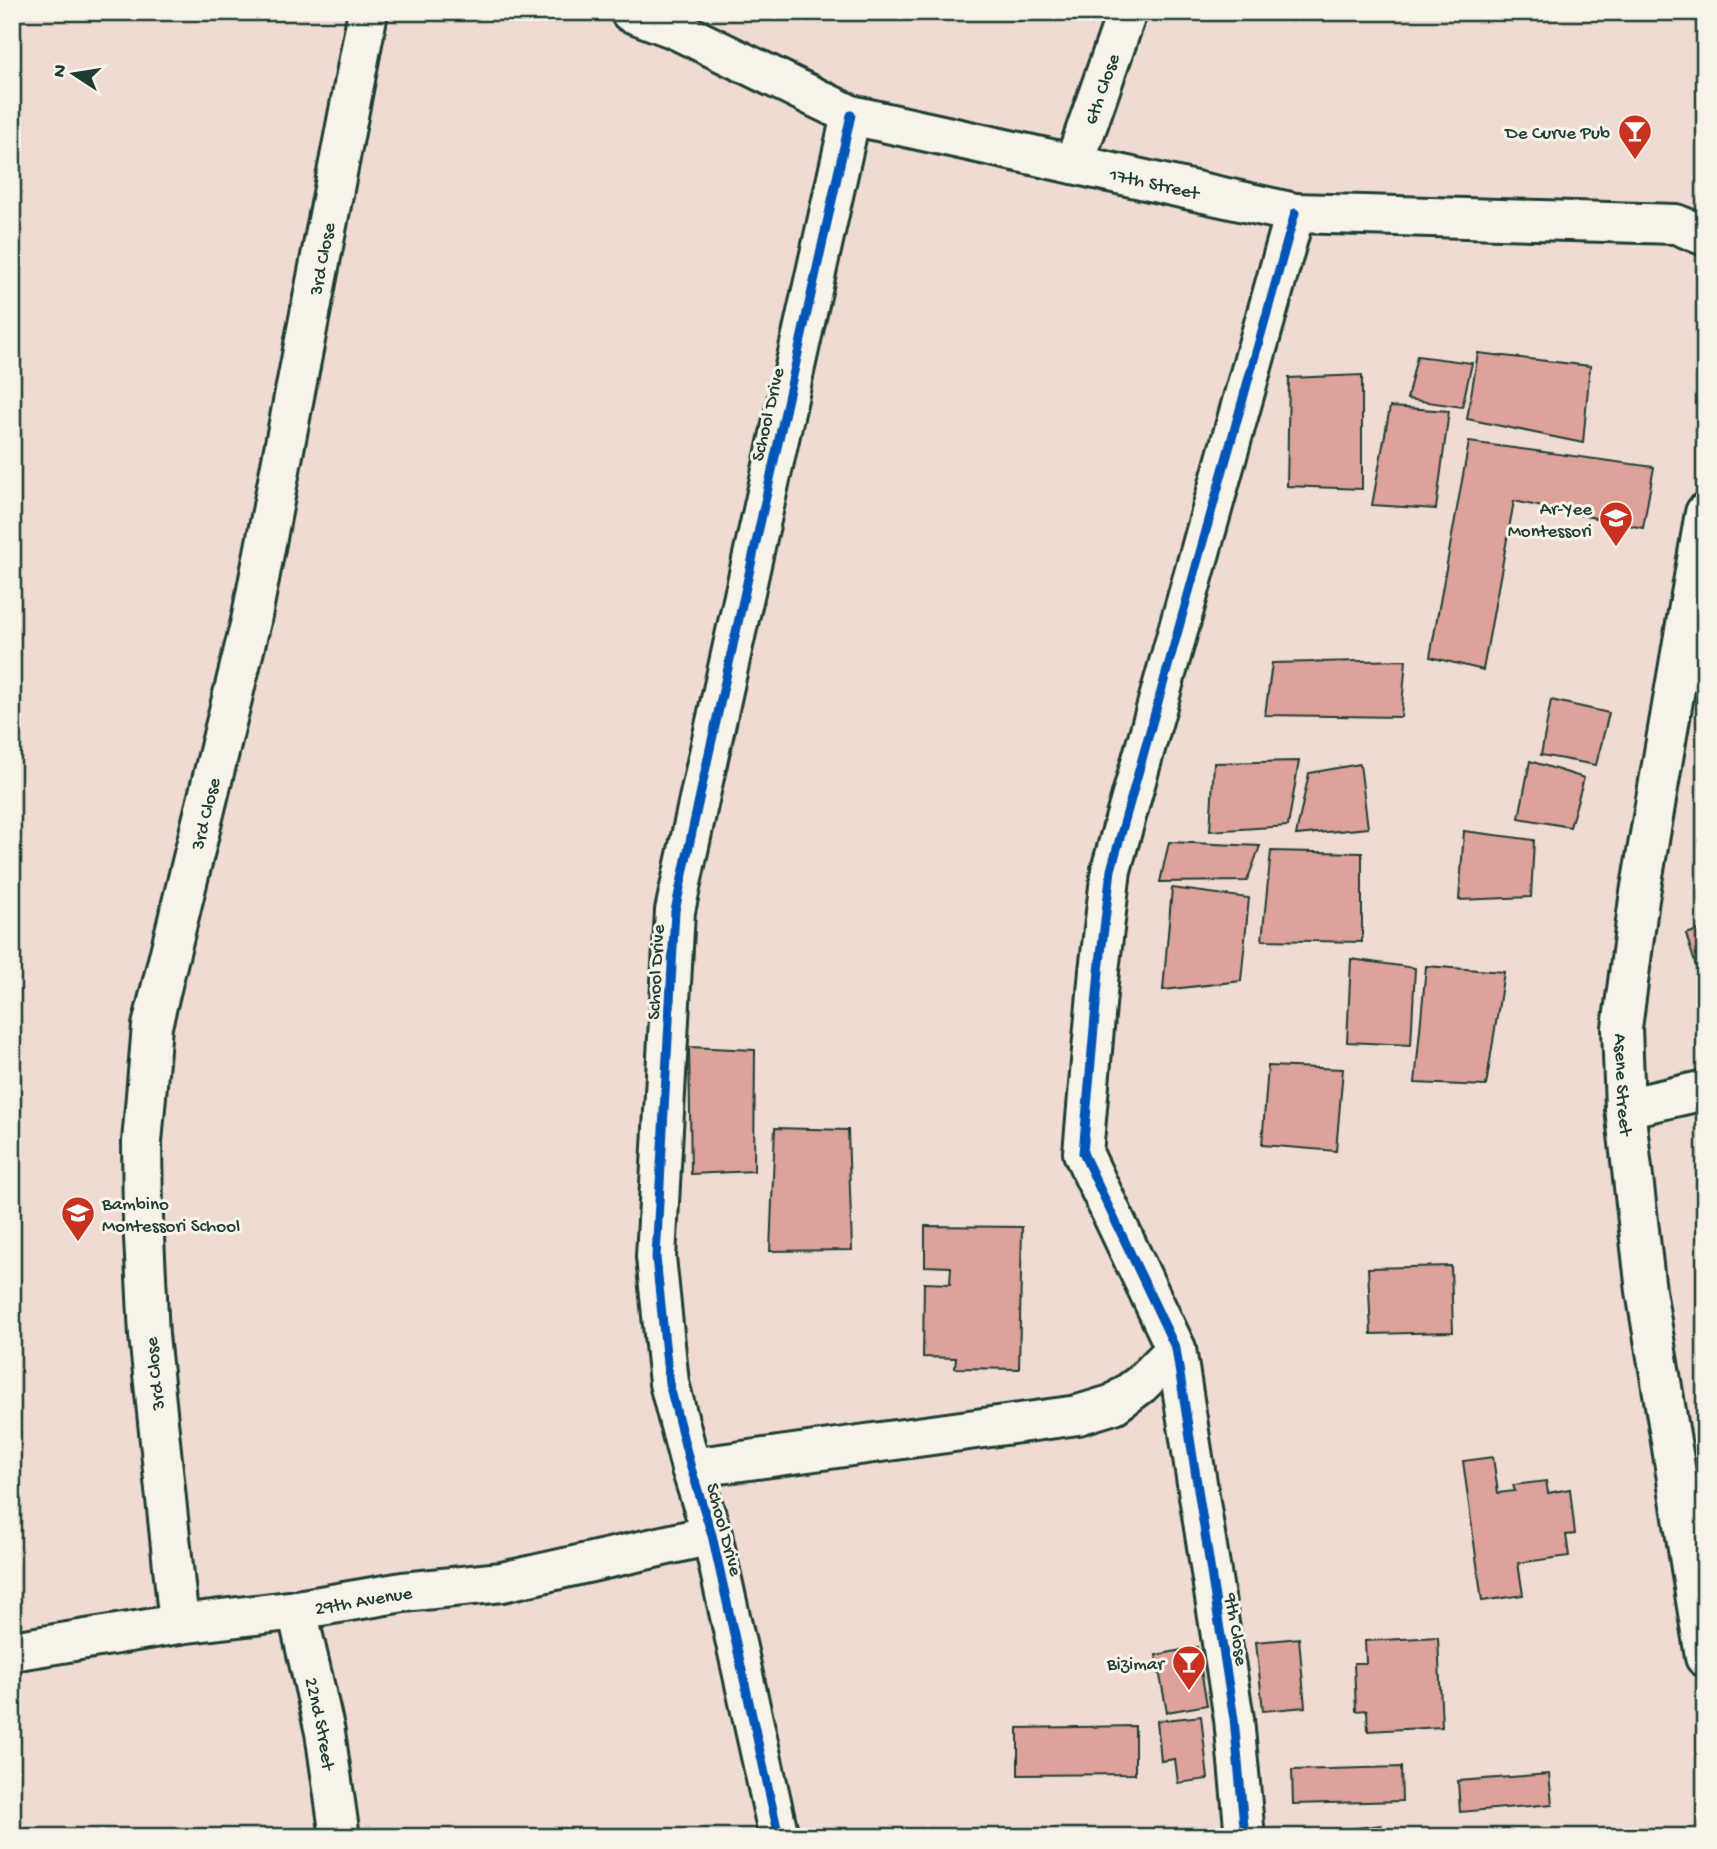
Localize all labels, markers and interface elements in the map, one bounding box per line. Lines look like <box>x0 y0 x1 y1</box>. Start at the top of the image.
north arrow <box>38 38 108 108</box>
street label: 6th Close <box>1081 51 1127 128</box>
text: N <box>48 63 73 80</box>
bar icon: De Curve Pub <box>1616 112 1654 161</box>
place label: De Curve Pub <box>1503 123 1610 146</box>
street label: 17th Street <box>1106 164 1203 207</box>
street label: 3rd Close <box>306 221 342 299</box>
street label: School Drive <box>747 366 791 464</box>
place label: Ar-Yee Montessori <box>1508 499 1592 544</box>
school or university icon: Ar-Yee Montessori <box>1597 499 1635 548</box>
street label: 3rd Close <box>187 776 227 854</box>
street label: School Drive <box>644 924 671 1020</box>
street label: Asene Street <box>1607 1033 1636 1139</box>
school or university icon: Bambino Montessori School <box>59 1194 97 1243</box>
place label: Bambino Montessori School <box>101 1194 240 1239</box>
street label: 3rd Close <box>141 1336 172 1412</box>
street label: School Drive <box>699 1481 746 1579</box>
street label: 29th Avenue <box>313 1583 413 1622</box>
street label: 9th Close <box>1217 1591 1252 1668</box>
bar icon: Bizimar <box>1170 1643 1208 1692</box>
place label: Bizimar <box>1106 1654 1166 1677</box>
street label: 22nd Street <box>298 1675 339 1774</box>

